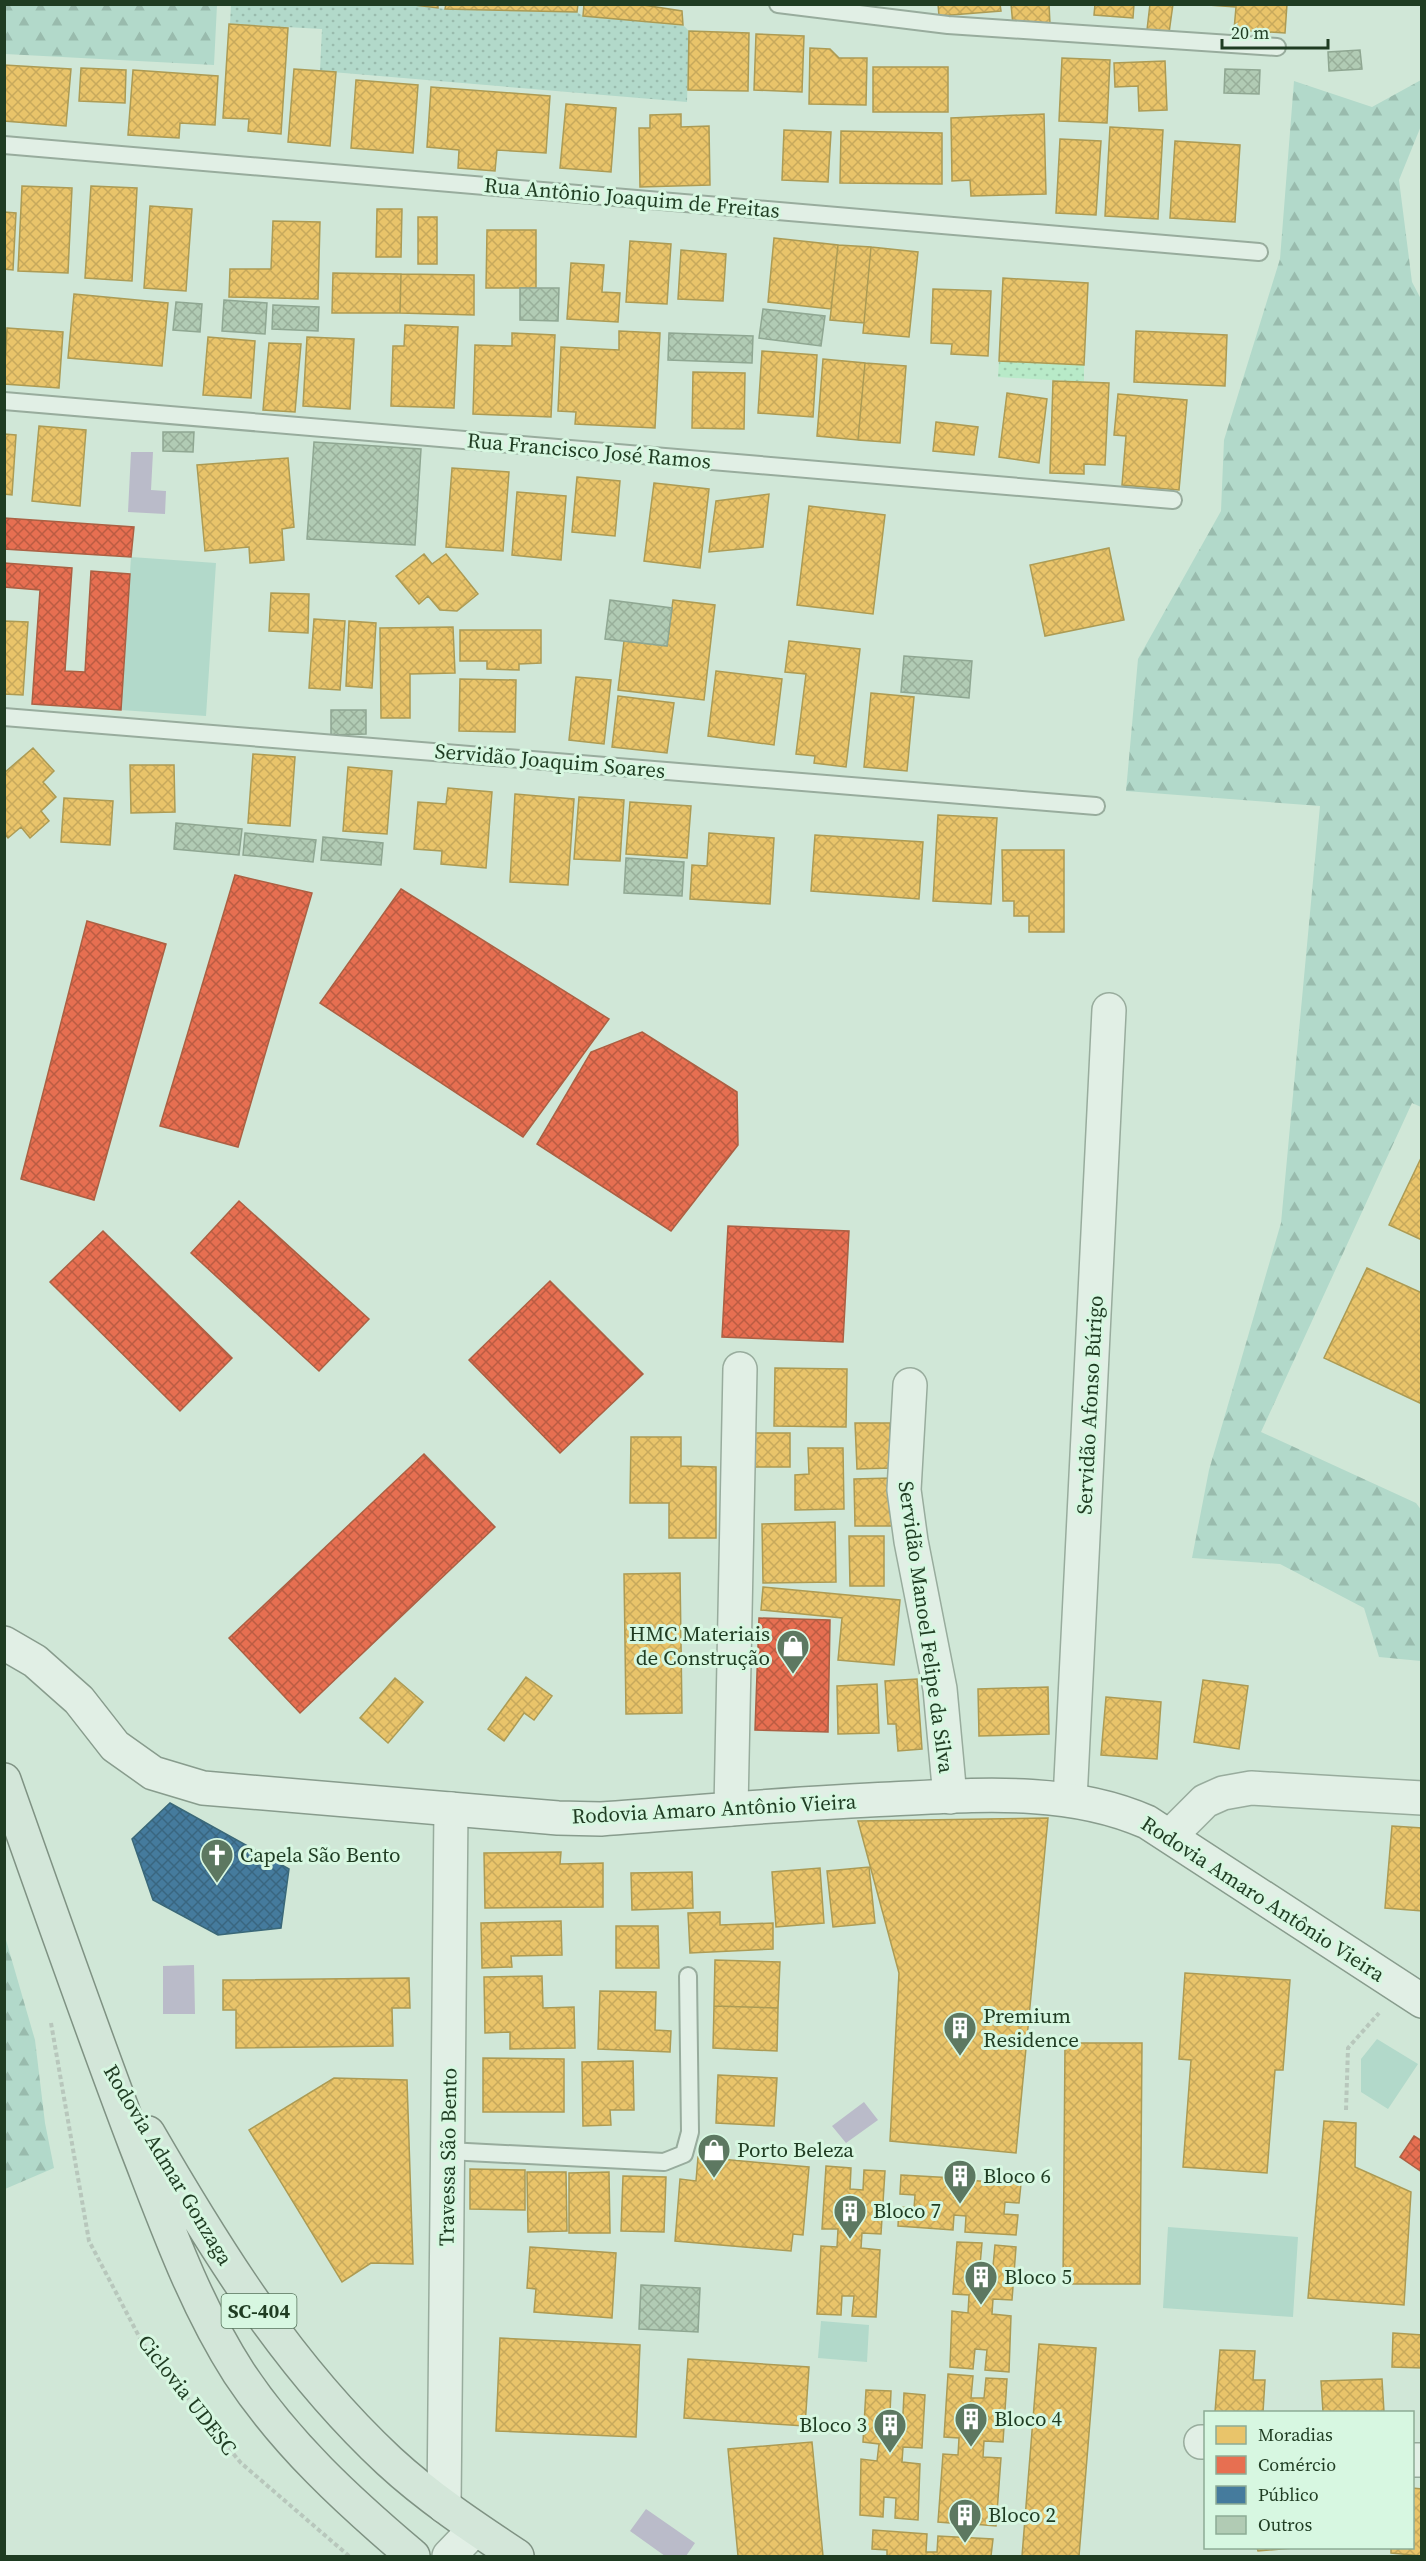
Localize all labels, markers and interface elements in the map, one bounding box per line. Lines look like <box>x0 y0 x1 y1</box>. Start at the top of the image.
scale bar <box>1222 12 1328 50</box>
text: 20 m <box>1231 20 1269 45</box>
street label: Rua Antônio Joaquim de Freitas <box>483 170 781 225</box>
street label: Rua Francisco José Ramos <box>466 425 712 476</box>
street label: Servidão Joaquim Soares <box>434 736 667 785</box>
street label: Servidão Afonso Búrigo <box>1069 1295 1110 1515</box>
street label: Servidão Manoel Felipe da Silva <box>892 1479 961 1775</box>
place label: HMC Materiais de Construção <box>629 1619 770 1672</box>
shop icon: HMC Materiais de Construção <box>775 1628 811 1675</box>
street label: Rodovia Amaro Antônio Vieira <box>571 1787 857 1830</box>
street label: Rodovia Amaro Antônio Vieira <box>1136 1809 1391 1989</box>
church icon: Capela São Bento <box>199 1837 235 1884</box>
place label: Capela São Bento <box>240 1840 401 1869</box>
place label: Premium Residence <box>983 2001 1079 2054</box>
building icon: Premium Residence <box>942 2010 978 2057</box>
street label: Rodovia Admar Gonzaga <box>97 2059 240 2271</box>
street label: Travessa São Bento <box>431 2068 464 2246</box>
shop icon: Porto Beleza <box>696 2132 732 2179</box>
place label: Porto Beleza <box>737 2135 854 2164</box>
building icon: Bloco 6 <box>942 2158 978 2205</box>
place label: Bloco 6 <box>983 2161 1051 2190</box>
building icon: Bloco 7 <box>832 2193 868 2240</box>
place label: Bloco 7 <box>873 2196 941 2225</box>
building icon: Bloco 5 <box>963 2259 999 2306</box>
place label: Bloco 5 <box>1004 2262 1072 2291</box>
road number: SC-404 <box>222 2294 296 2328</box>
street label: Ciclovia UDESC <box>131 2328 244 2461</box>
building icon: Bloco 4 <box>953 2401 989 2448</box>
place label: Bloco 4 <box>994 2404 1062 2433</box>
building icon: Bloco 3 <box>872 2407 908 2454</box>
place label: Bloco 3 <box>799 2410 867 2439</box>
legend <box>1204 2411 1414 2549</box>
text: Moradias <box>1258 2422 1333 2447</box>
text: Comércio <box>1258 2452 1336 2477</box>
text: Público <box>1258 2482 1319 2507</box>
building icon: Bloco 2 <box>947 2497 983 2544</box>
place label: Bloco 2 <box>988 2500 1056 2529</box>
text: Outros <box>1258 2512 1312 2537</box>

